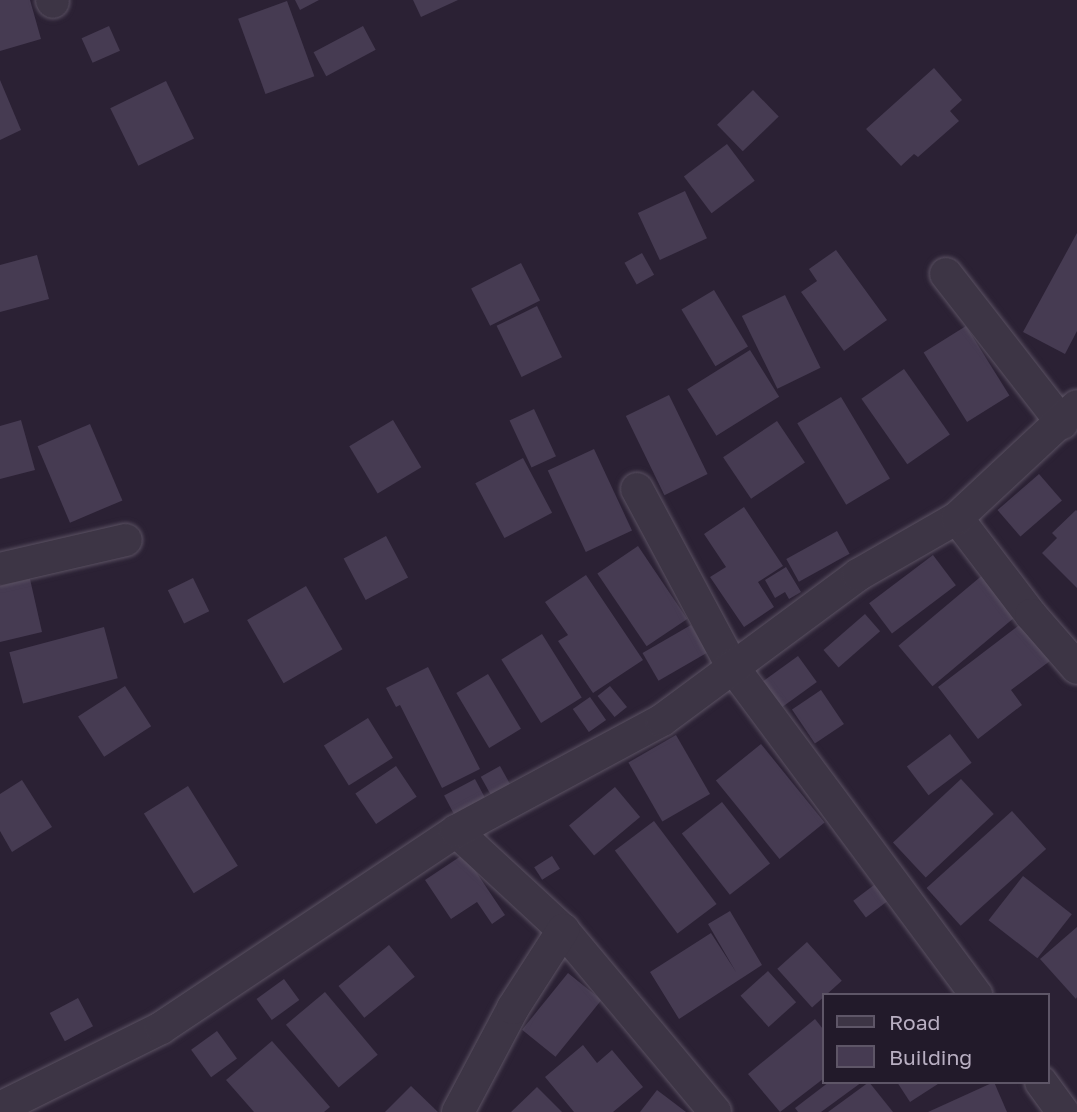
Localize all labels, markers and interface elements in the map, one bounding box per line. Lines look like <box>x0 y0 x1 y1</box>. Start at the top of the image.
legend <box>822 993 1049 1084</box>
text: Road <box>889 1009 940 1035</box>
text: Building <box>889 1044 972 1070</box>

